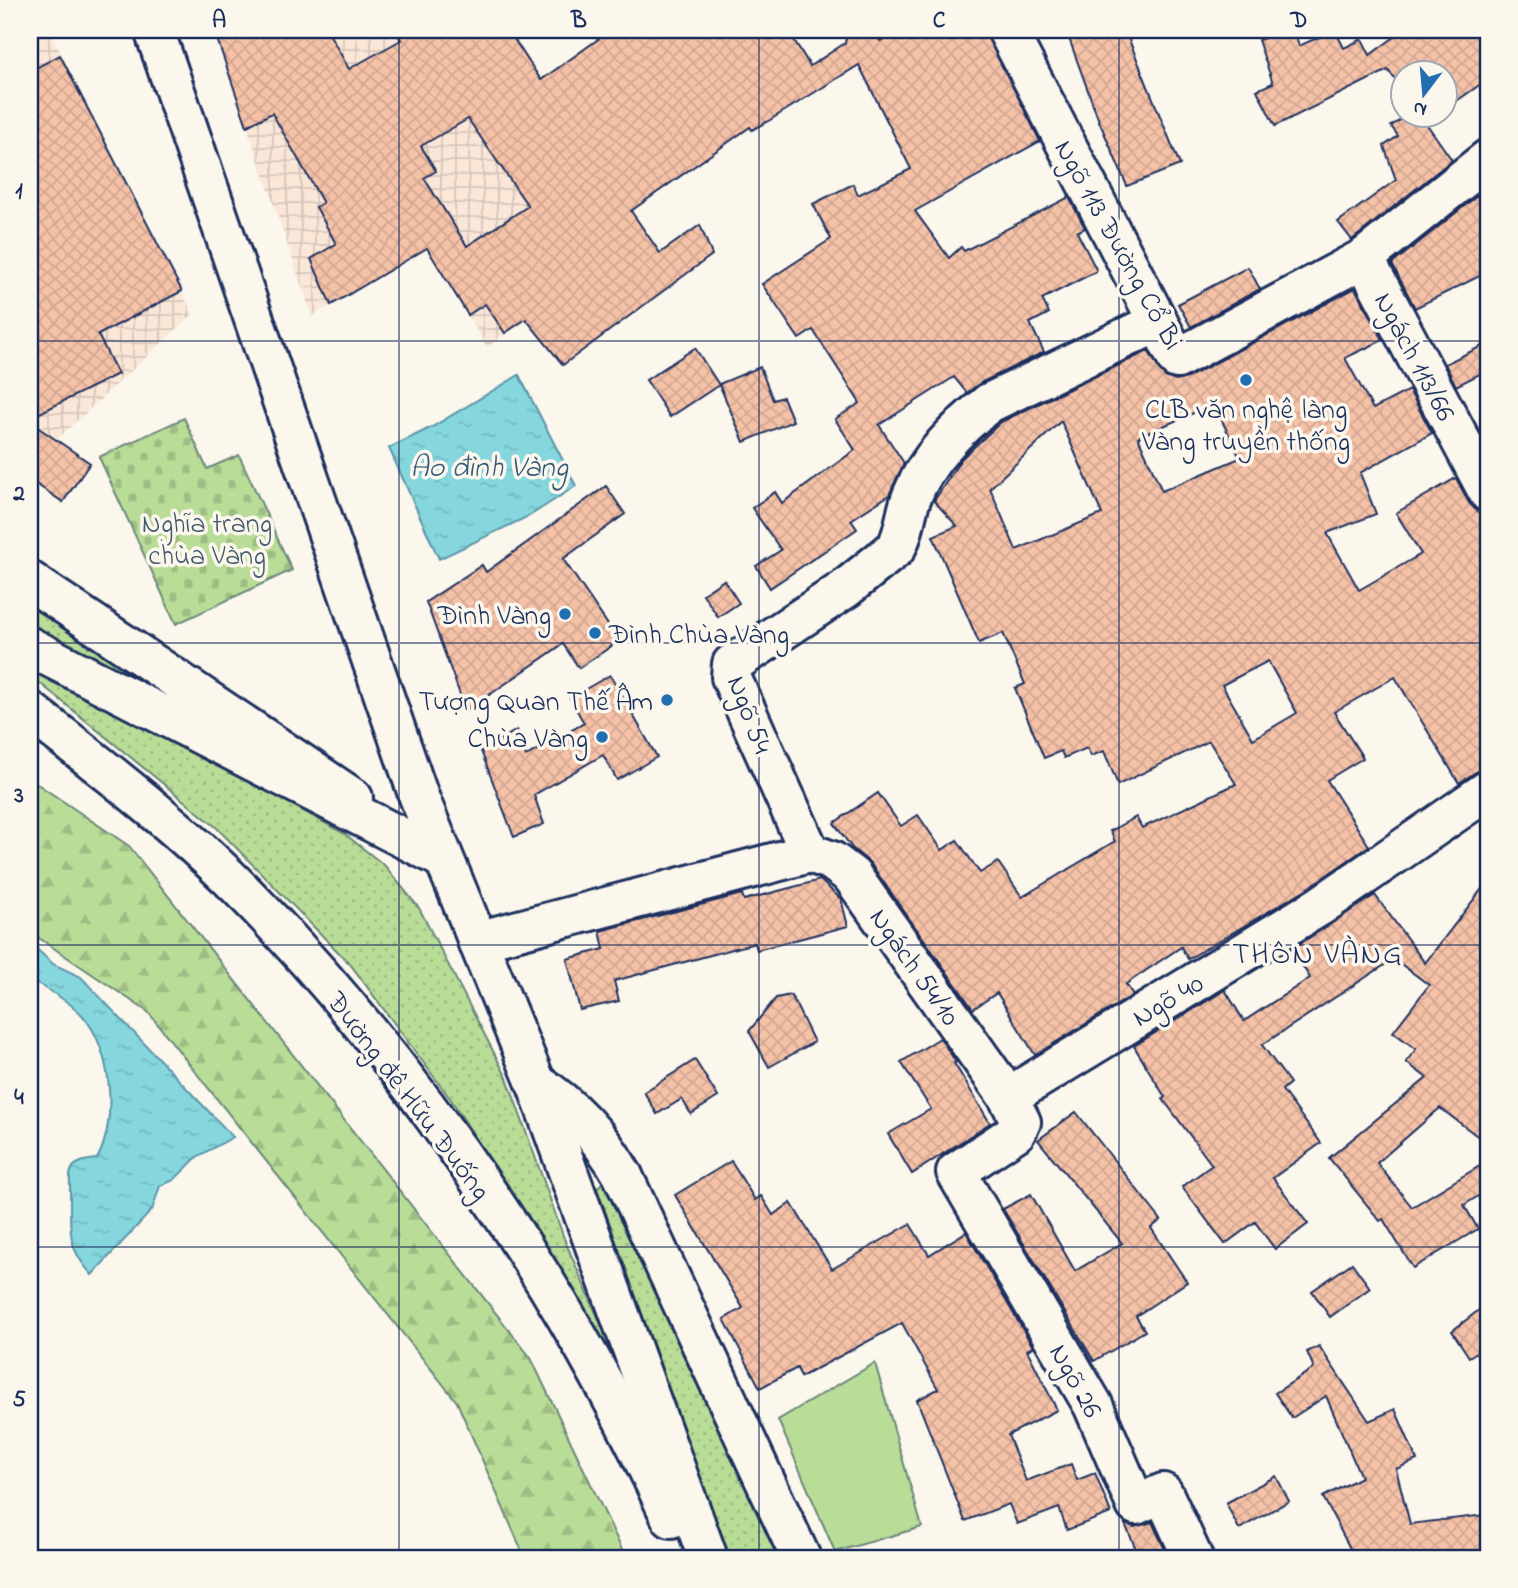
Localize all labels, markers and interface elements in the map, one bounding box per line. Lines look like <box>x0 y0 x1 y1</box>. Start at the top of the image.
text: A <box>212 5 226 38</box>
text: B <box>570 5 587 38</box>
text: C <box>933 5 946 38</box>
text: D <box>1290 5 1307 38</box>
north arrow <box>1388 60 1458 130</box>
text: N <box>1410 93 1430 123</box>
street label: Ngõ 113 Đường Cổ Bi <box>1042 133 1192 358</box>
text: 1 <box>15 176 23 209</box>
street label: Ngách 113/66 <box>1362 286 1464 430</box>
marker: CLB văn nghệ làng Vàng truyền thống <box>1238 372 1254 388</box>
place label: CLB văn nghệ làng Vàng truyền thống <box>1141 391 1350 464</box>
water label: Ao đình Vàng <box>410 447 568 491</box>
text: 2 <box>12 478 25 511</box>
park label: Nghĩa trang chùa Vàng <box>142 505 272 578</box>
place label: Đình Vàng <box>437 597 551 638</box>
marker: Đình Vàng <box>557 606 573 622</box>
place label: Đình Chùa Vàng <box>608 616 789 657</box>
marker: Đình Chùa Vàng <box>587 625 603 641</box>
street label: Ngõ 54 <box>714 670 781 761</box>
place label: Tượng Quan Thế Âm <box>418 682 653 724</box>
marker: Tượng Quan Thế Âm <box>659 692 675 708</box>
place label: Chùa Vàng <box>468 720 588 761</box>
marker: Chùa Vàng <box>594 729 610 745</box>
text: 3 <box>13 780 24 813</box>
street label: Ngách 54/10 <box>857 901 969 1035</box>
district label: THÔN VÀNG <box>1232 934 1404 978</box>
street label: Ngõ 40 <box>1125 965 1212 1039</box>
street label: Đường đê Hữu Đuống <box>314 983 499 1210</box>
text: 4 <box>14 1082 24 1115</box>
street label: Ngõ 26 <box>1037 1337 1111 1426</box>
text: 5 <box>12 1384 26 1417</box>

